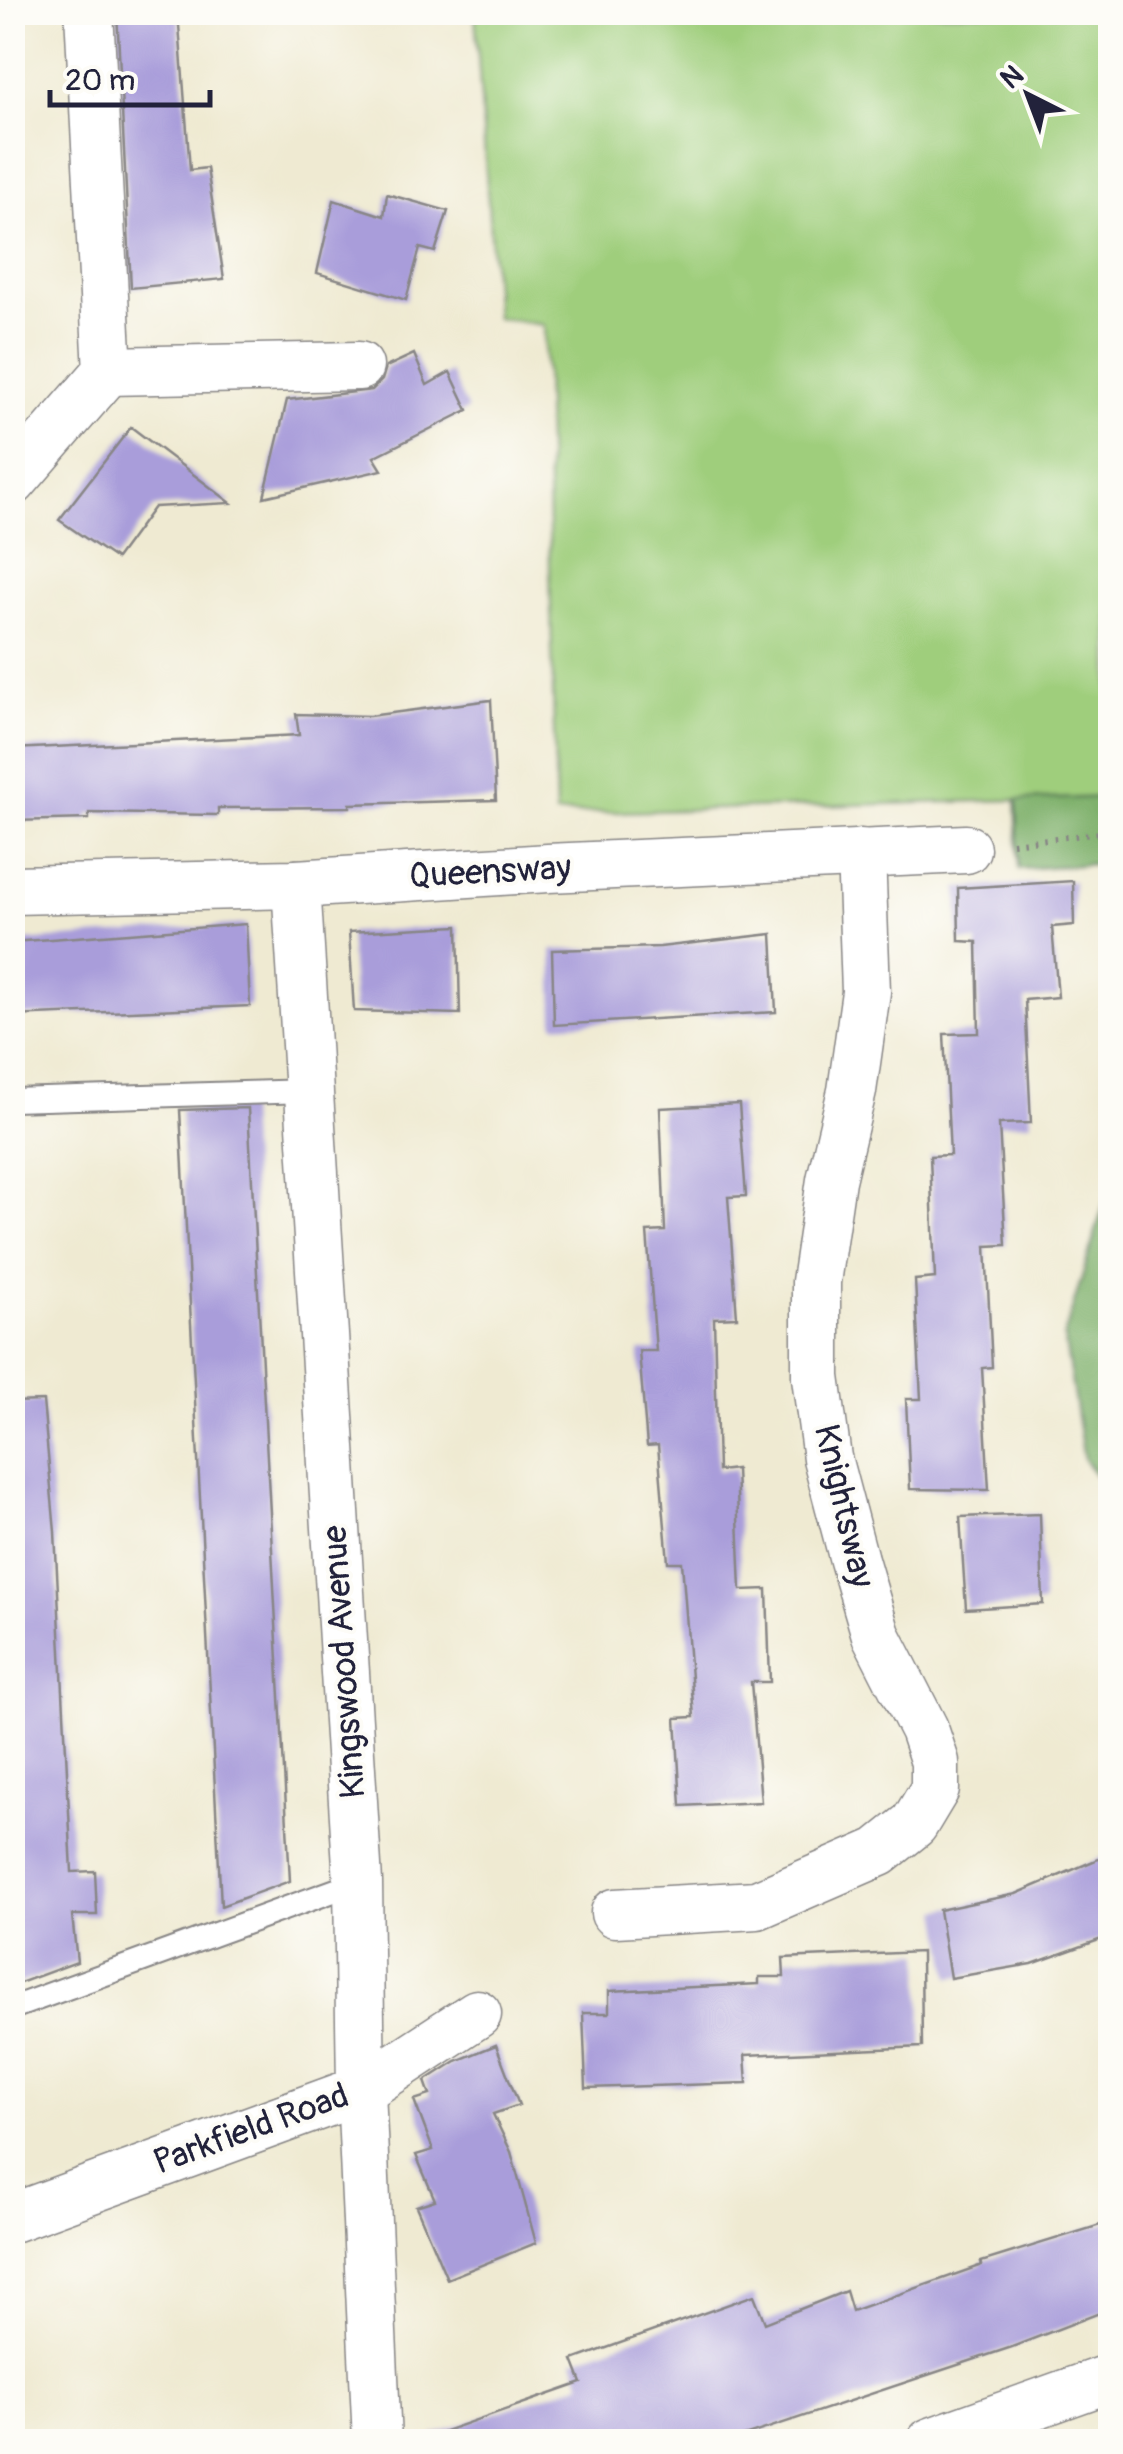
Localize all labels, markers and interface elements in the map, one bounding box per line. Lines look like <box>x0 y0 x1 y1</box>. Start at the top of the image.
scale bar <box>50 45 210 107</box>
north arrow <box>978 45 1078 145</box>
text: N <box>994 58 1031 97</box>
text: 20 m <box>65 62 135 99</box>
street label: Queensway <box>408 846 572 898</box>
street label: Knightsway <box>804 1420 884 1592</box>
street label: Kingswood Avenue <box>313 1524 375 1800</box>
street label: Parkfield Road <box>147 2073 355 2185</box>

